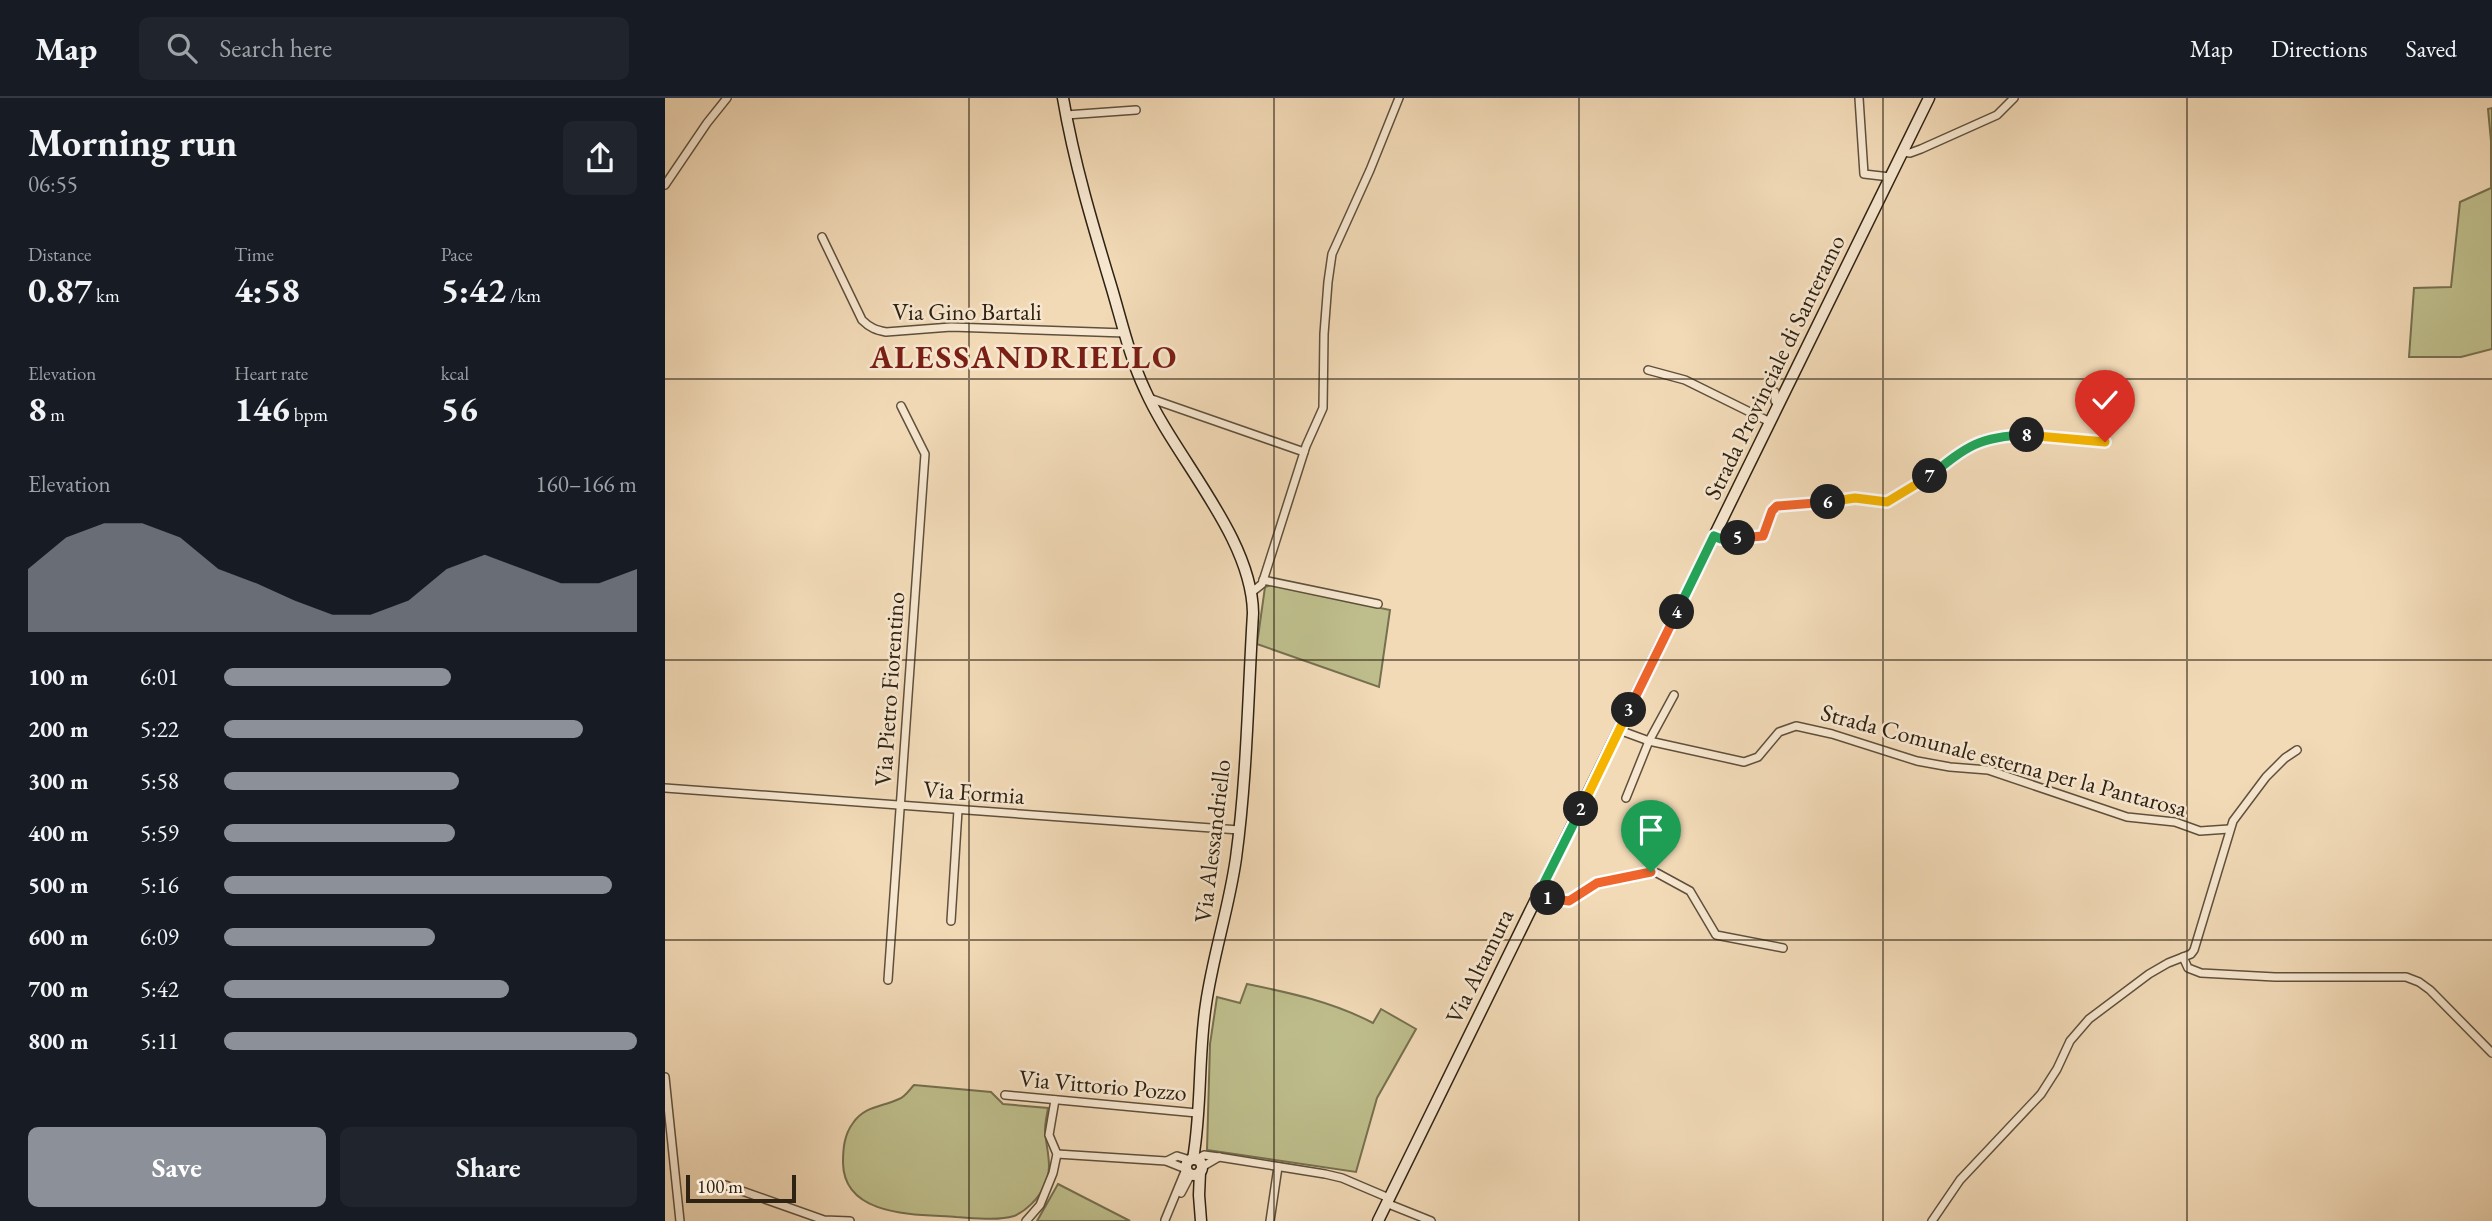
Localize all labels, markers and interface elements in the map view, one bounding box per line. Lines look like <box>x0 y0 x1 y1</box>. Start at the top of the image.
search box <box>139 17 629 80</box>
text: Map <box>35 27 97 70</box>
icon: search <box>163 29 201 67</box>
text: Search here <box>219 31 332 65</box>
text: Map <box>2190 33 2233 64</box>
text: Directions <box>2271 33 2368 64</box>
text: Saved <box>2406 33 2457 64</box>
text: Morning run <box>28 118 237 167</box>
button: share <box>563 121 637 195</box>
text: 06:55 <box>28 169 78 199</box>
street label: Strada Provinciale di Santeramo <box>1696 229 1852 505</box>
text: Distance <box>28 242 91 267</box>
text: Time <box>234 242 274 267</box>
text: Pace <box>441 242 473 267</box>
text: 0.87 <box>28 267 92 312</box>
text: 4:58 <box>234 267 300 312</box>
text: 5:42 <box>441 267 506 312</box>
text: km <box>92 283 120 308</box>
text: /km <box>506 283 541 308</box>
street label: Via Gino Bartali <box>892 296 1042 327</box>
district label: ALESSANDRIELLO <box>869 336 1178 378</box>
text: Elevation <box>28 361 96 386</box>
text: Heart rate <box>234 361 308 386</box>
text: kcal <box>441 361 469 386</box>
pin <box>2075 370 2135 442</box>
icon: check <box>2086 381 2124 419</box>
text: 8 <box>28 386 47 431</box>
text: 146 <box>234 386 290 431</box>
text: 56 <box>441 386 478 431</box>
text: m <box>47 402 65 427</box>
text: bpm <box>290 402 328 427</box>
pin: 8 <box>2009 418 2045 452</box>
text: 8 <box>2021 422 2032 447</box>
pin: 7 <box>1913 458 1947 494</box>
text: 7 <box>1924 463 1935 488</box>
text: Elevation <box>28 469 111 499</box>
text: 160–166 m <box>536 469 637 499</box>
pin: 6 <box>1811 484 1845 520</box>
text: 6 <box>1822 489 1833 514</box>
pin: 5 <box>1721 520 1755 556</box>
text: 5 <box>1732 525 1743 550</box>
street label: Via Pietro Fiorentino <box>867 591 911 787</box>
pin: 4 <box>1660 594 1695 630</box>
text: 4 <box>1671 599 1682 624</box>
text: 100 m <box>28 662 89 692</box>
text: 6:01 <box>140 662 179 692</box>
pin: 3 <box>1611 692 1647 728</box>
street label: Strada Comunale esterna per la Pantarosa <box>1818 696 2191 824</box>
text: 3 <box>1623 697 1634 722</box>
text: 200 m <box>28 714 89 744</box>
text: 5:22 <box>140 714 179 744</box>
street label: Via Alessandriello <box>1187 758 1237 924</box>
text: 300 m <box>28 766 89 796</box>
text: 5:58 <box>140 766 179 796</box>
street label: Via Formia <box>922 773 1026 811</box>
pin: 2 <box>1563 792 1599 826</box>
text: 2 <box>1575 796 1586 821</box>
pin <box>1621 800 1681 872</box>
icon: arrive <box>1632 811 1670 849</box>
text: 400 m <box>28 818 89 848</box>
text: 5:59 <box>140 818 179 848</box>
text: 500 m <box>28 870 89 900</box>
text: 5:16 <box>140 870 179 900</box>
pin: 1 <box>1531 880 1565 916</box>
text: 1 <box>1542 885 1553 910</box>
street label: Via Altamura <box>1438 903 1520 1029</box>
text: 600 m <box>28 922 89 952</box>
text: 6:09 <box>140 922 179 952</box>
text: 700 m <box>28 974 89 1004</box>
text: 5:42 <box>140 974 179 1004</box>
text: 800 m <box>28 1026 89 1056</box>
text: 5:11 <box>140 1026 179 1056</box>
street label: Via Vittorio Pozzo <box>1018 1062 1188 1108</box>
button: Save <box>28 1127 326 1207</box>
button: Share <box>340 1127 637 1207</box>
scale bar <box>686 1172 796 1204</box>
text: 100 m <box>697 1174 743 1199</box>

